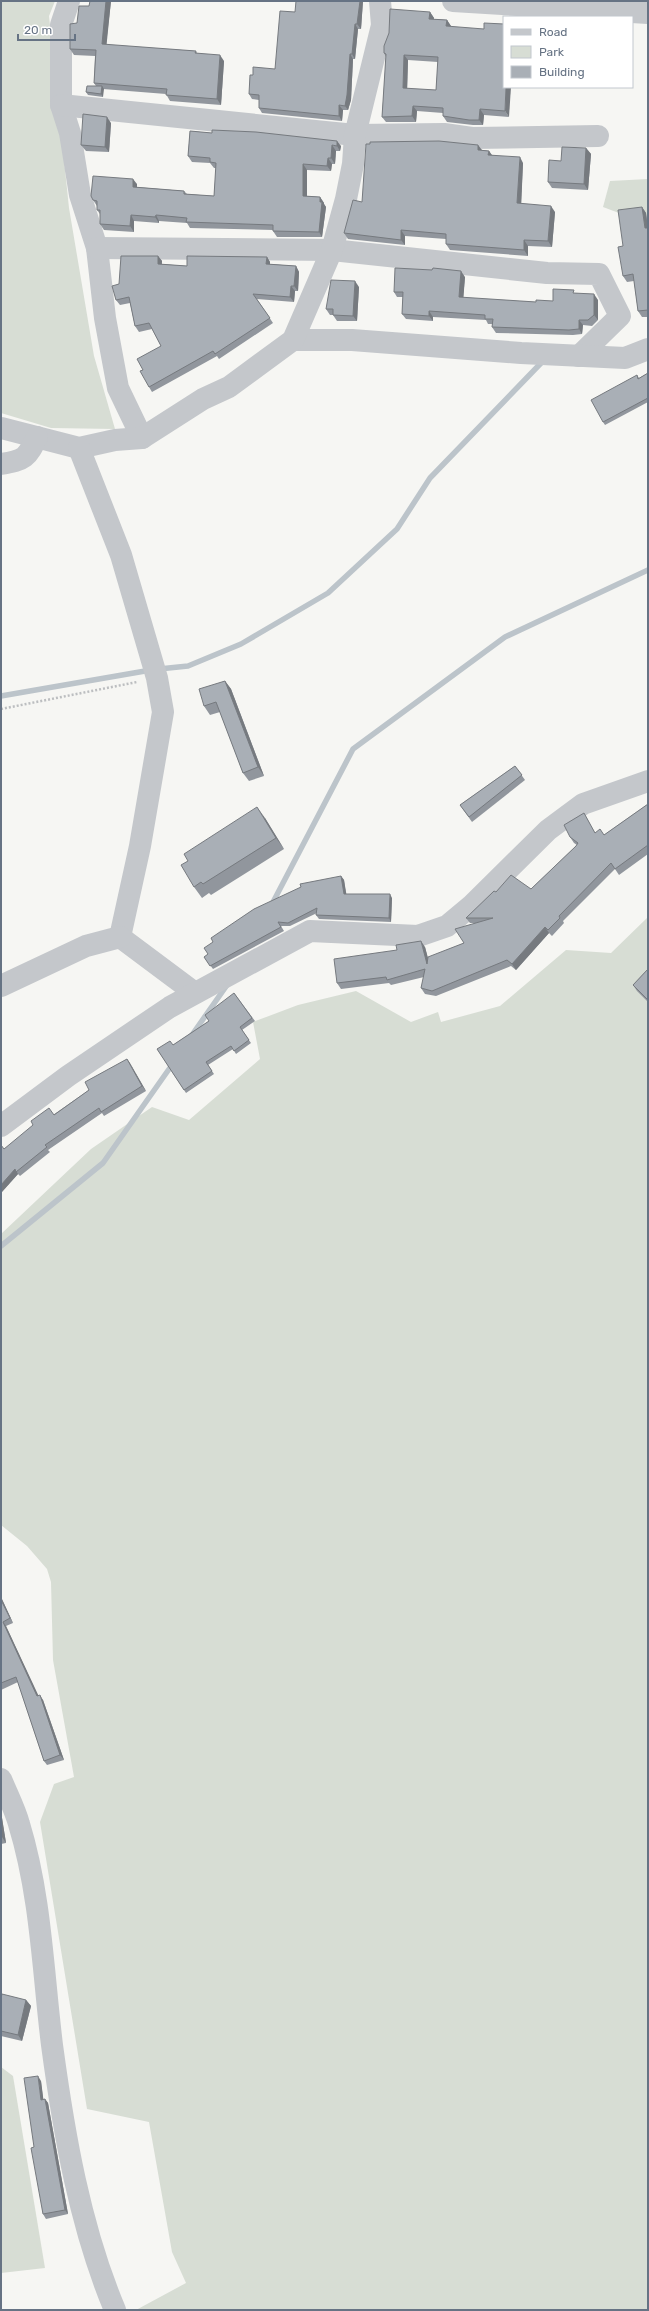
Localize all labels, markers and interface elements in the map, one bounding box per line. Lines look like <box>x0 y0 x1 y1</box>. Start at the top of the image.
scale bar <box>18 16 75 42</box>
legend <box>503 16 633 88</box>
text: 20 m <box>24 23 52 37</box>
text: Road <box>539 25 567 39</box>
text: Park <box>539 45 565 59</box>
text: Building <box>539 65 585 79</box>

